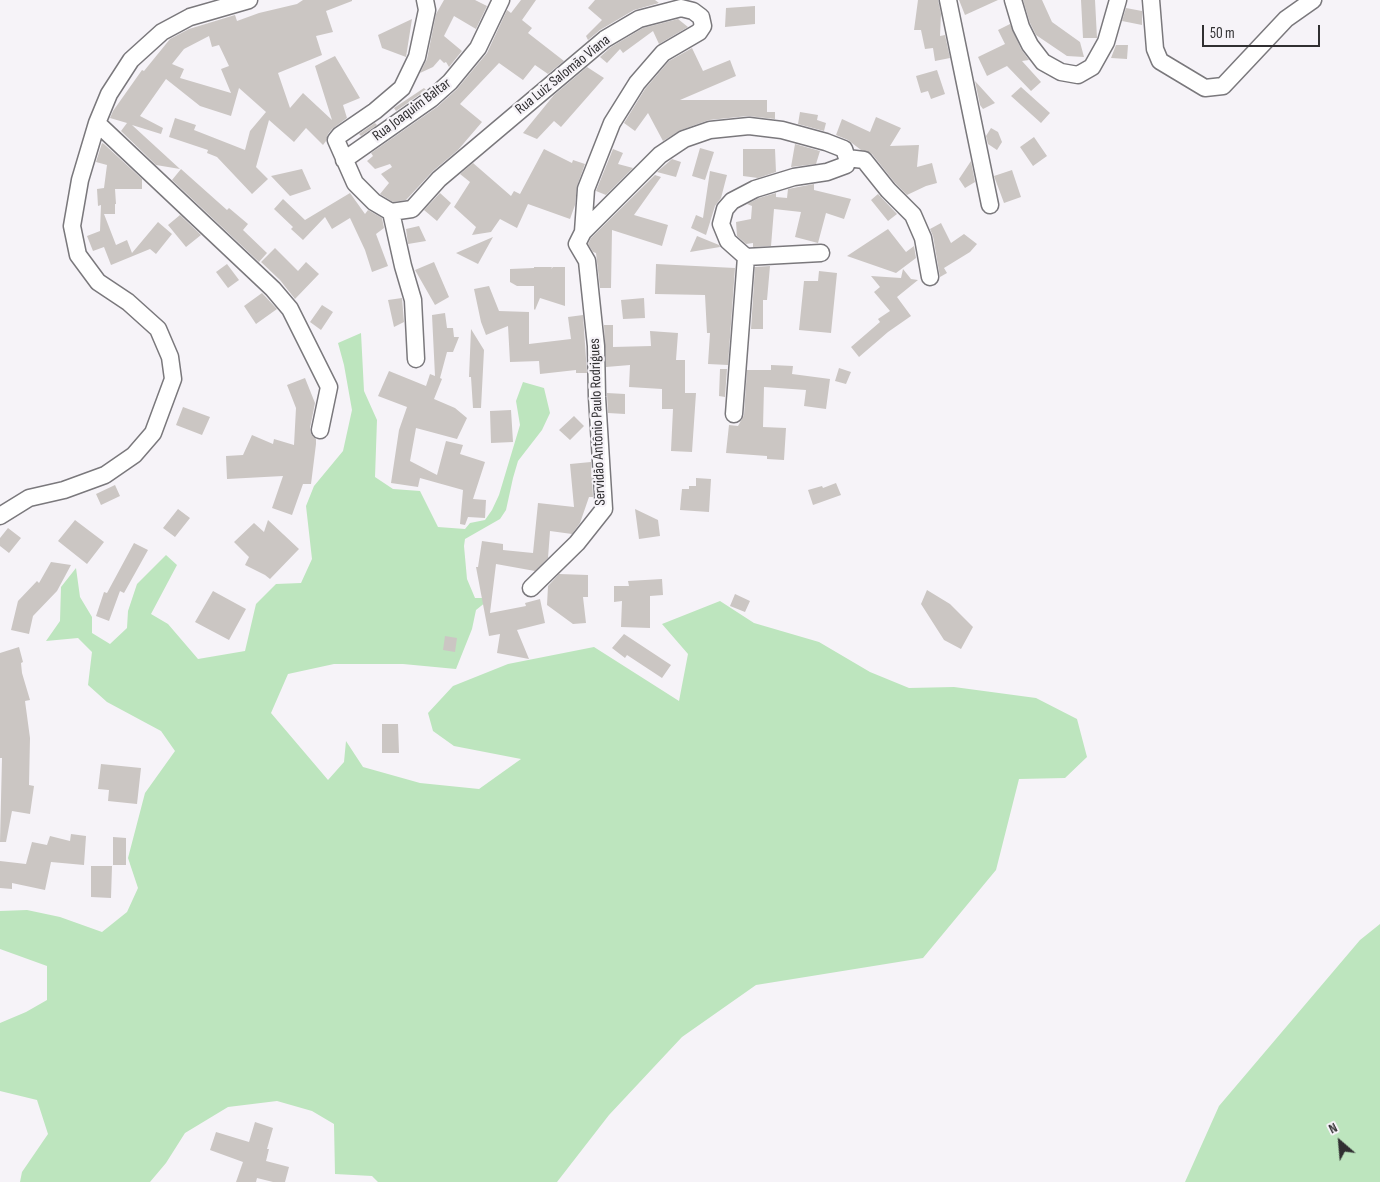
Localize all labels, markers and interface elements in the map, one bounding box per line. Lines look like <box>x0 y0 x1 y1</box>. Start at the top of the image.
scale bar <box>1205 15 1322 47</box>
text: 50 m <box>1210 24 1235 43</box>
street label: Rua Luiz Salomão Viana <box>512 31 614 119</box>
street label: Rua Joaquim Baltar <box>369 75 455 145</box>
street label: Servidão Antônio Paulo Rodrigues <box>586 338 610 506</box>
north arrow <box>1315 1117 1365 1167</box>
text: N <box>1326 1119 1340 1137</box>

